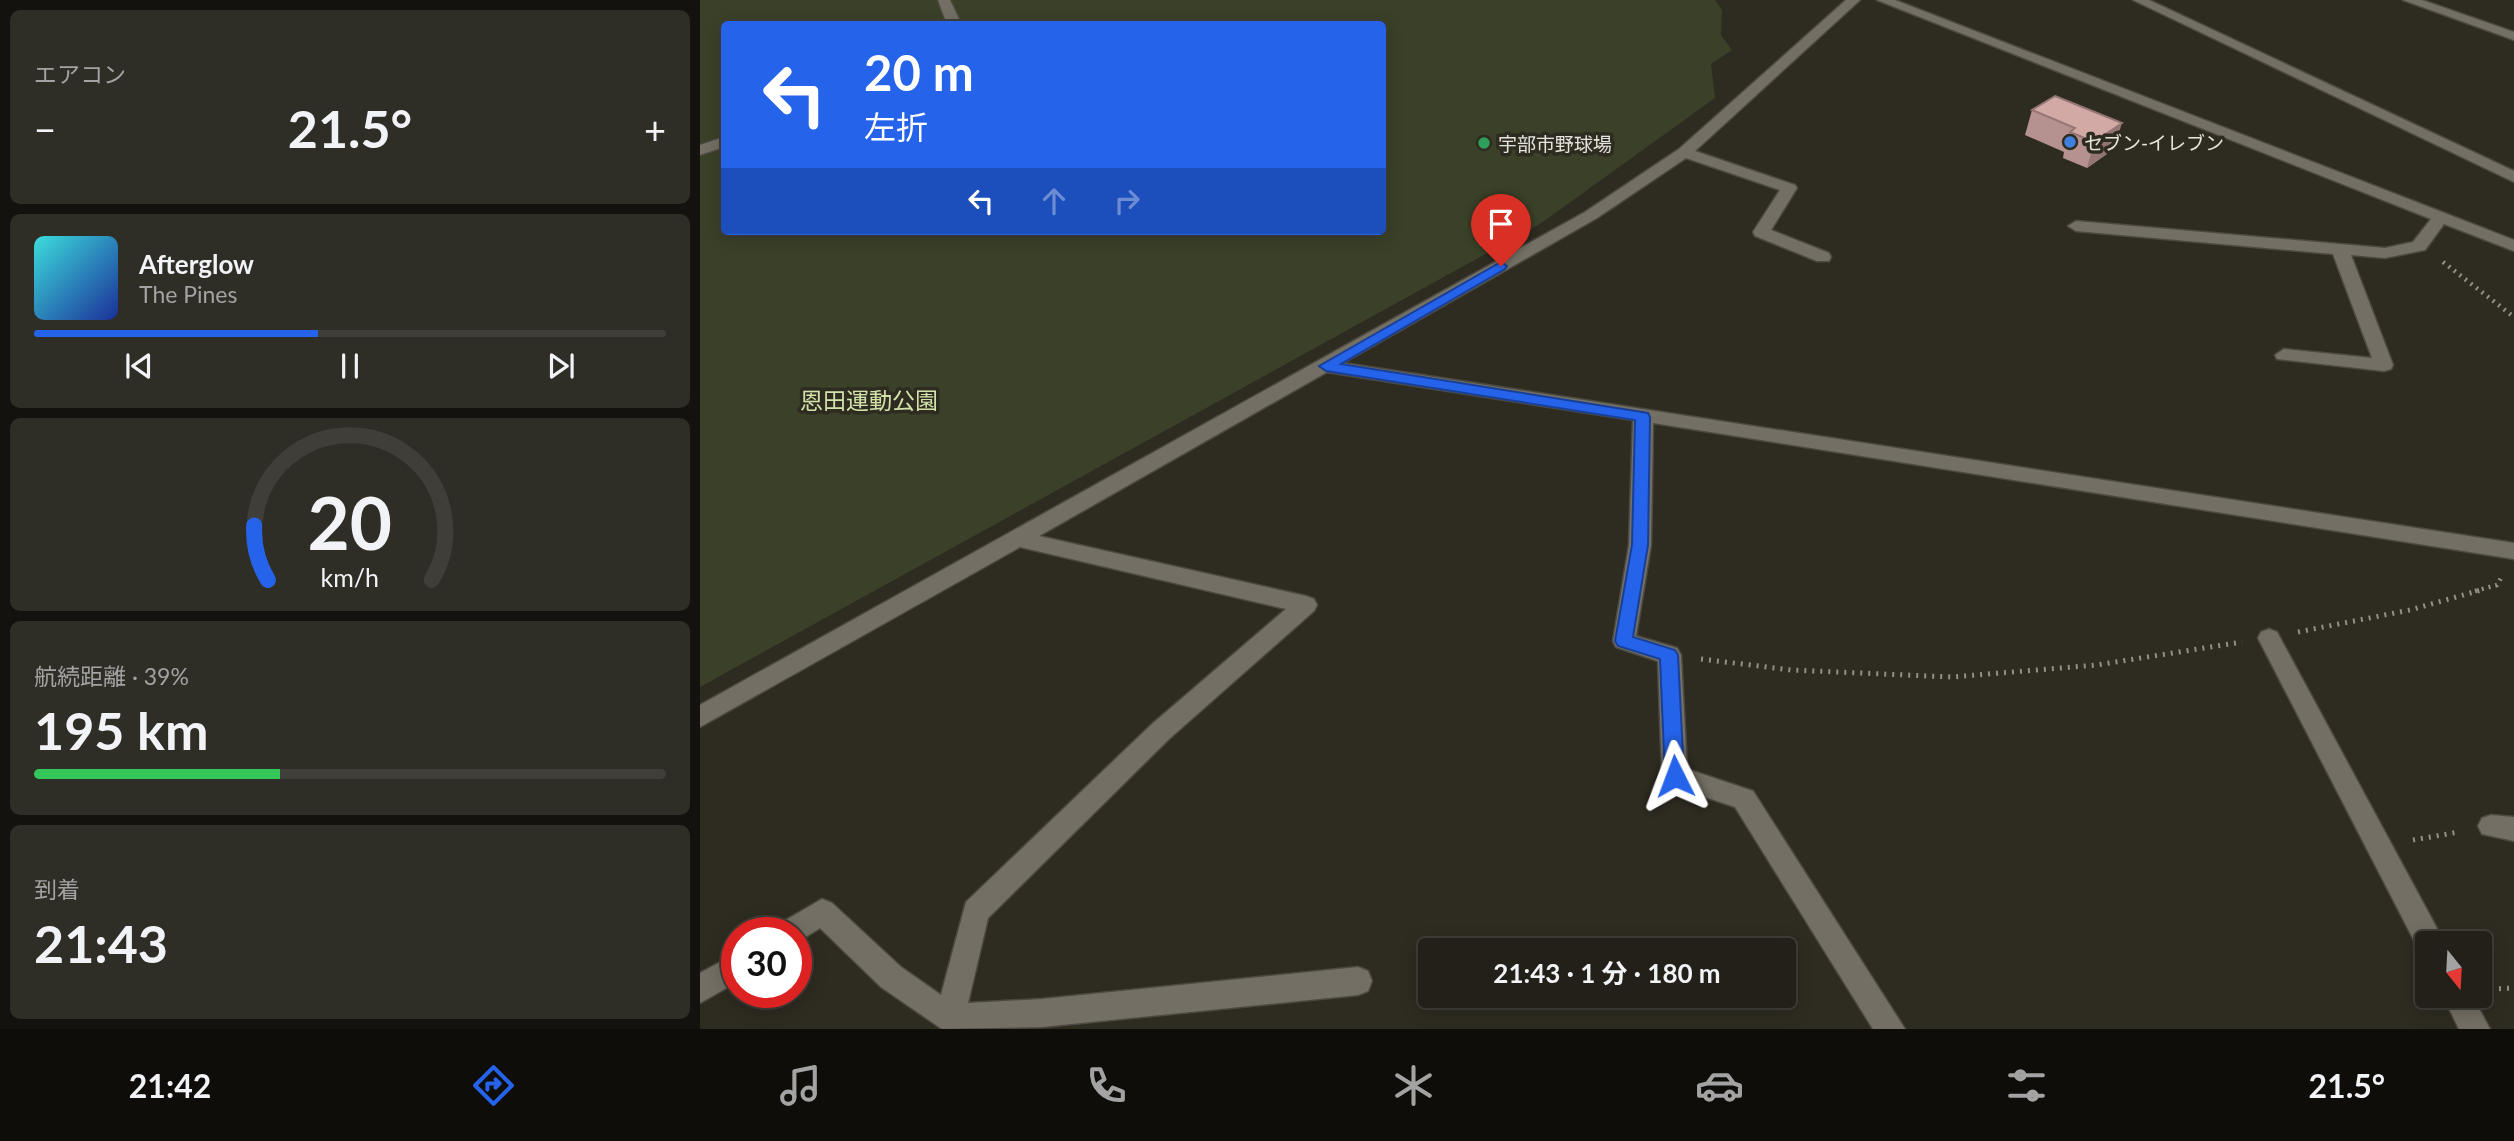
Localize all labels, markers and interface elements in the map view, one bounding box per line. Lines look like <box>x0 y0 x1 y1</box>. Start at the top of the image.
text: 20 m <box>864 43 974 101</box>
icon: left <box>749 49 840 140</box>
text: エアコン <box>34 60 126 88</box>
text: 21.5° <box>288 97 412 159</box>
text: − <box>34 106 56 152</box>
text: + <box>644 106 666 152</box>
text: 左折 <box>864 107 928 146</box>
place label: セブン-イレブン <box>2084 131 2224 154</box>
place label: 宇部市野球場 <box>1498 132 1612 155</box>
marker: セブン-イレブン <box>2062 134 2078 150</box>
marker: 宇部市野球場 <box>1476 135 1492 151</box>
icon: left <box>962 182 1000 220</box>
icon: ahead <box>1035 182 1073 220</box>
icon: right <box>1108 182 1146 220</box>
pin <box>1471 194 1531 266</box>
icon: arrive <box>1482 205 1520 243</box>
text: Afterglow <box>139 248 254 280</box>
text: The Pines <box>139 280 237 308</box>
icon: previous <box>120 347 158 385</box>
icon: pause <box>331 347 369 385</box>
icon: next <box>542 347 580 385</box>
park label: 恩田運動公園 <box>800 386 938 414</box>
text: 20 <box>308 479 392 567</box>
text: km/h <box>321 562 379 592</box>
text: 航続距離 · 39% <box>34 662 189 690</box>
text: 195 km <box>34 699 208 761</box>
position arrow <box>1638 739 1712 813</box>
text: 到着 <box>34 875 80 903</box>
text: 21:43 <box>34 912 168 974</box>
speed limit sign: 30 <box>721 917 812 1008</box>
north arrow <box>2415 931 2492 1008</box>
map controls <box>2415 931 2492 1008</box>
text: 21:43 · 1 分 · 180 m <box>1493 957 1721 989</box>
icon: directions <box>469 1061 518 1110</box>
icon: music <box>776 1061 825 1110</box>
icon: phone <box>1082 1061 1131 1110</box>
icon: climate <box>1389 1061 1438 1110</box>
icon: car <box>1695 1061 1744 1110</box>
icon: filters <box>2002 1061 2051 1110</box>
text: 21:42 <box>129 1066 211 1105</box>
text: 21.5° <box>2309 1066 2385 1105</box>

